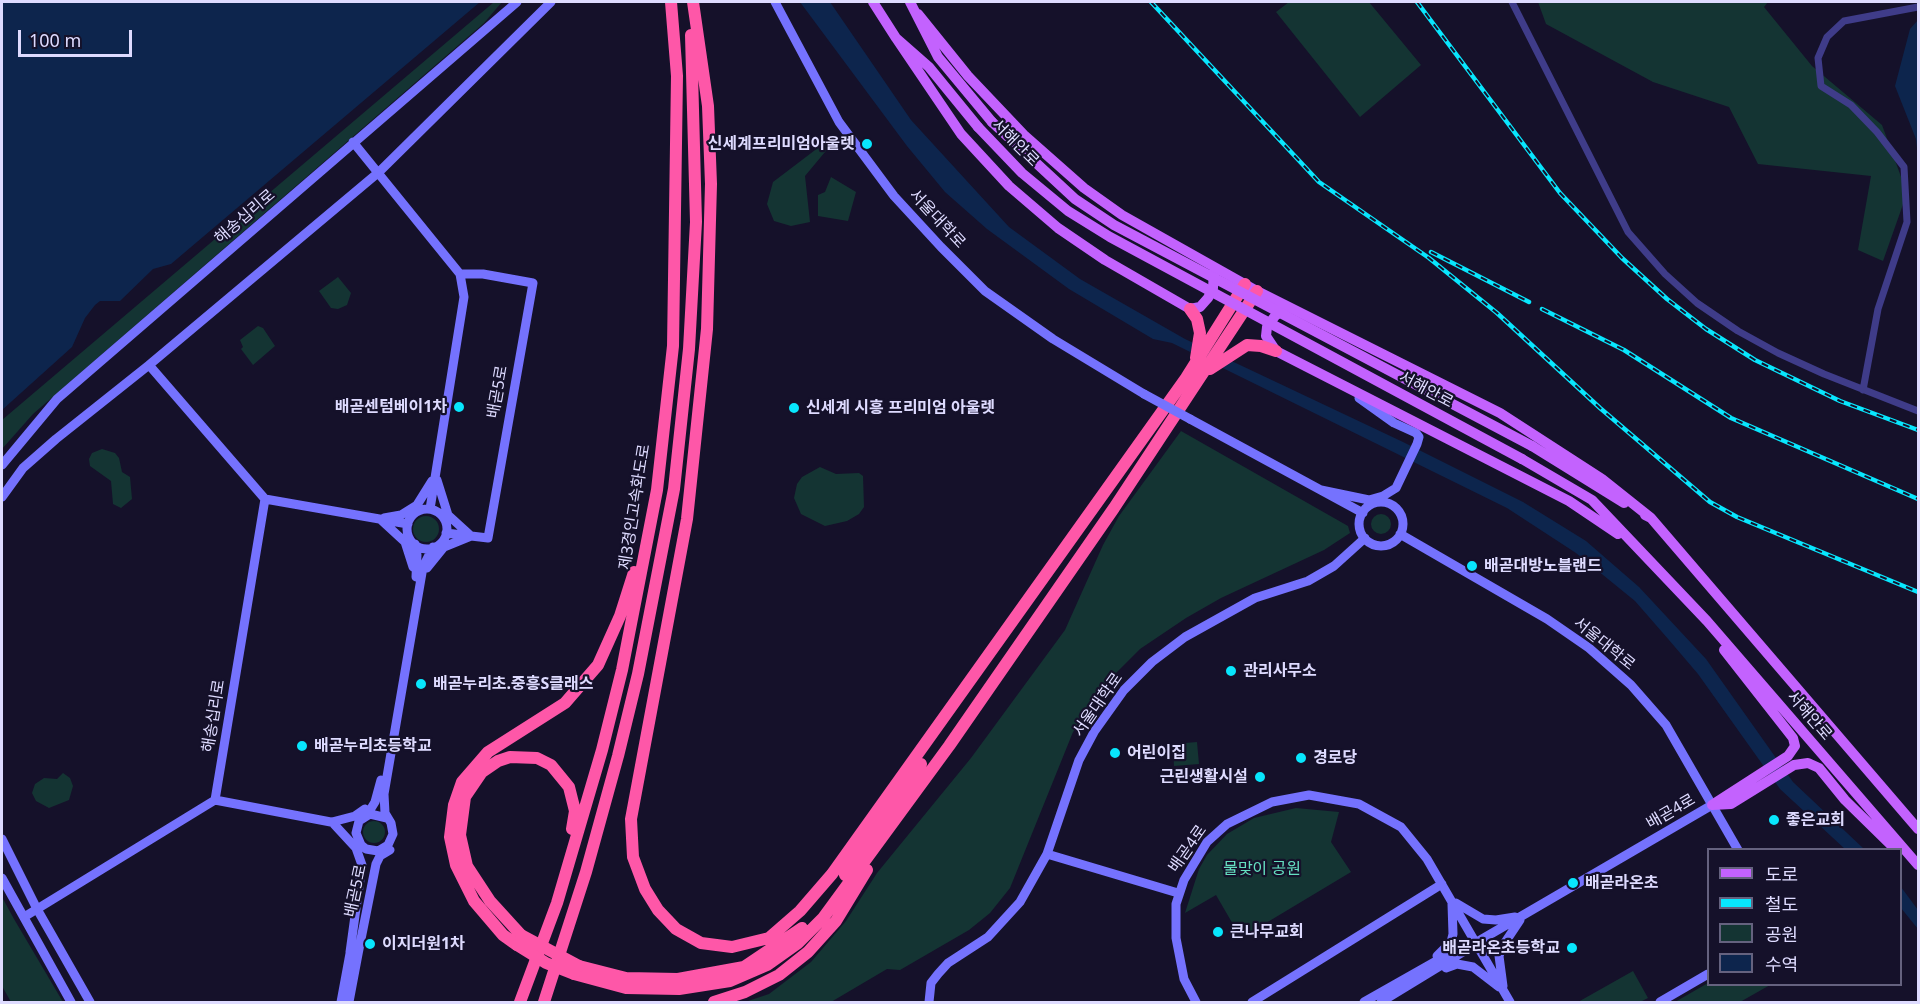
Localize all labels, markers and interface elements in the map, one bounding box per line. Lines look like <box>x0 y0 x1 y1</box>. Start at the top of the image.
scale bar <box>21 18 135 56</box>
text: 100 m <box>29 28 81 52</box>
street label: 서해안로 <box>987 115 1043 171</box>
place label: 신세계프리미엄아울렛 <box>708 134 855 154</box>
marker: 신세계프리미엄아울렛 <box>860 137 874 151</box>
street label: 해송십리로 <box>211 186 279 248</box>
street label: 서울대학로 <box>905 186 969 252</box>
street label: 배곧5로 <box>484 364 512 420</box>
street label: 서해안로 <box>1395 368 1457 412</box>
place label: 배곧센텀베이1차 <box>335 397 447 417</box>
place label: 신세계 시흥 프리미엄 아울렛 <box>806 398 995 418</box>
marker: 배곧센텀베이1차 <box>452 400 466 414</box>
marker: 신세계 시흥 프리미엄 아울렛 <box>787 401 801 415</box>
street label: 제3경인고속화도로 <box>616 443 654 571</box>
place label: 배곧대방노블랜드 <box>1484 556 1602 576</box>
marker: 배곧대방노블랜드 <box>1465 559 1479 573</box>
street label: 서울대학로 <box>1569 613 1639 675</box>
place label: 관리사무소 <box>1243 661 1317 681</box>
marker: 관리사무소 <box>1224 664 1238 678</box>
street label: 서울대학로 <box>1069 669 1127 741</box>
place label: 배곧누리초.중흥S클래스 <box>433 674 594 694</box>
marker: 배곧누리초.중흥S클래스 <box>414 677 428 691</box>
street label: 해송십리로 <box>199 678 229 754</box>
street label: 서해안로 <box>1782 687 1836 745</box>
place label: 배곧누리초등학교 <box>314 736 432 756</box>
marker: 배곧누리초등학교 <box>295 739 309 753</box>
place label: 어린이집 <box>1127 743 1186 763</box>
marker: 어린이집 <box>1108 746 1122 760</box>
place label: 경로당 <box>1313 748 1357 768</box>
marker: 경로당 <box>1294 751 1308 765</box>
place label: 근린생활시설 <box>1160 767 1248 787</box>
marker: 근린생활시설 <box>1253 770 1267 784</box>
street label: 배곧4로 <box>1643 790 1699 834</box>
place label: 좋은교회 <box>1786 810 1845 830</box>
marker: 좋은교회 <box>1767 813 1781 827</box>
street label: 배곧4로 <box>1165 822 1211 876</box>
legend <box>1707 848 1902 986</box>
park label: 물맞이 공원 <box>1223 859 1301 879</box>
text: 도로 <box>1765 862 1798 886</box>
street label: 배곧5로 <box>341 863 371 919</box>
place label: 배곧라온초 <box>1585 873 1659 893</box>
marker: 배곧라온초 <box>1566 876 1580 890</box>
text: 철도 <box>1765 892 1798 916</box>
place label: 큰나무교회 <box>1230 922 1304 942</box>
text: 공원 <box>1765 922 1798 946</box>
marker: 큰나무교회 <box>1211 925 1225 939</box>
place label: 이지더원1차 <box>382 934 465 954</box>
marker: 이지더원1차 <box>363 937 377 951</box>
place label: 배곧라온초등학교 <box>1442 938 1560 958</box>
marker: 배곧라온초등학교 <box>1565 941 1579 955</box>
text: 수역 <box>1765 952 1798 976</box>

